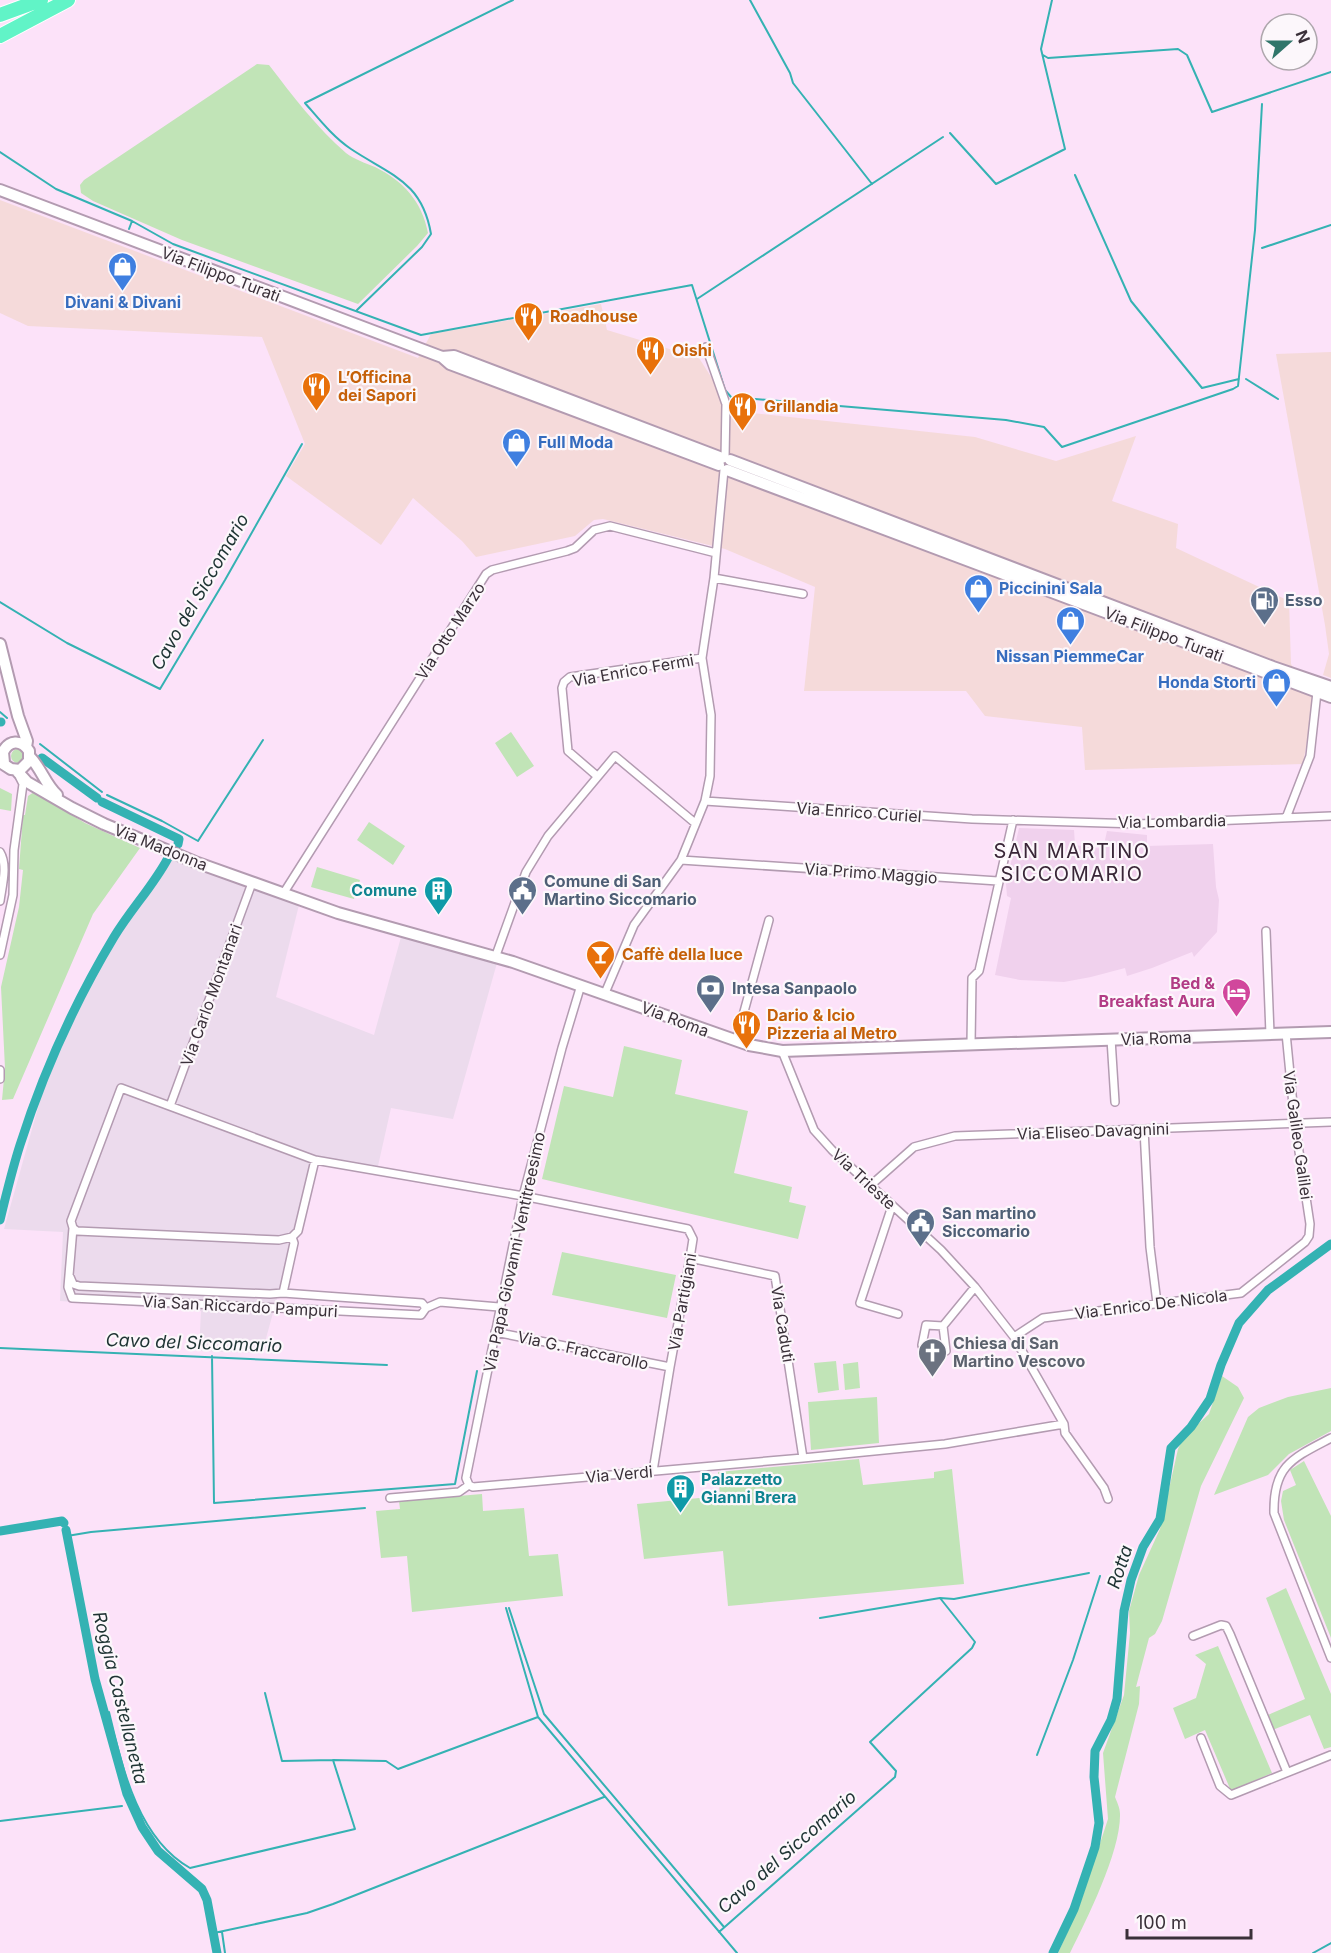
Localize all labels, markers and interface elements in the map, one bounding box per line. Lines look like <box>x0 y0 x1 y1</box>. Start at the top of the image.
north arrow <box>1259 12 1319 72</box>
text: N <box>1291 27 1315 46</box>
street label: Via Filippo Turati <box>159 242 283 306</box>
shop icon: Divani & Divani <box>107 250 139 292</box>
place label: Divani & Divani <box>65 292 181 312</box>
restaurant icon: Roadhouse <box>513 300 545 342</box>
place label: Roadhouse <box>550 306 638 326</box>
restaurant icon: Oishi <box>635 334 667 376</box>
place label: Oishi <box>672 340 712 360</box>
place label: L’Officina dei Sapori <box>338 367 416 405</box>
restaurant icon: L’Officina dei Sapori <box>301 370 333 412</box>
restaurant icon: Grillandia <box>727 390 759 432</box>
place label: Grillandia <box>764 396 839 416</box>
shop icon: Full Moda <box>501 426 533 468</box>
place label: Full Moda <box>538 432 613 452</box>
water label: Cavo del Siccomario <box>146 510 253 674</box>
shop icon: Piccinini Sala <box>962 572 994 614</box>
street label: Via Otto Marzo <box>411 578 489 684</box>
place label: Piccinini Sala <box>999 578 1103 598</box>
fuel station icon: Esso <box>1248 584 1280 626</box>
place label: Esso <box>1285 590 1323 610</box>
street label: Via Filippo Turati <box>1102 602 1226 666</box>
shop icon: Nissan PiemmeCar <box>1054 604 1086 646</box>
place label: Nissan PiemmeCar <box>996 646 1145 666</box>
street label: Via Enrico Fermi <box>571 649 695 691</box>
shop icon: Honda Storti <box>1261 666 1293 708</box>
place label: Honda Storti <box>1158 672 1256 692</box>
street label: Via Enrico Curiel <box>796 798 922 826</box>
street label: Via Lombardia <box>1118 810 1226 832</box>
street label: Via Madonna <box>111 819 211 875</box>
district label: SAN MARTINO SICCOMARIO <box>993 839 1151 886</box>
street label: Via Primo Maggio <box>804 858 938 888</box>
place label: Comune di San Martino Siccomario <box>544 871 697 909</box>
building icon: Comune <box>422 874 454 916</box>
public building icon: Comune di San Martino Siccomario <box>507 874 539 916</box>
place label: Comune <box>351 880 417 900</box>
street label: Via Carlo Montanari <box>176 921 246 1069</box>
bar icon: Caffè della luce <box>585 938 617 980</box>
place label: Caffè della luce <box>622 944 743 964</box>
bank icon: Intesa Sanpaolo <box>695 972 727 1014</box>
place label: Bed & Breakfast Aura <box>1099 973 1215 1011</box>
hotel icon: Bed & Breakfast Aura <box>1220 976 1252 1018</box>
place label: Intesa Sanpaolo <box>732 978 857 998</box>
street label: Via Roma <box>638 997 712 1041</box>
place label: Dario & Icio Pizzeria al Metro <box>767 1005 897 1043</box>
restaurant icon: Dario & Icio Pizzeria al Metro <box>730 1008 762 1050</box>
street label: Via Roma <box>1120 1027 1192 1049</box>
street label: Via Galileo Galilei <box>1279 1069 1317 1201</box>
street label: Via Eliseo Davagnini <box>1017 1118 1169 1144</box>
street label: Via Papa Giovanni Ventitreesimo <box>479 1130 549 1374</box>
street label: Via Trieste <box>828 1144 900 1214</box>
place label: San martino Siccomario <box>942 1203 1036 1241</box>
public building icon: San martino Siccomario <box>905 1206 937 1248</box>
street label: Via Partigiani <box>664 1252 700 1352</box>
street label: Via Caduti <box>767 1284 799 1364</box>
street label: Via Enrico De Nicola <box>1073 1285 1229 1323</box>
street label: Via San Riccardo Pampuri <box>142 1291 338 1321</box>
street label: Via G. Fraccarollo <box>516 1326 650 1374</box>
water label: Cavo del Siccomario <box>105 1329 283 1356</box>
place label: Chiesa di San Martino Vescovo <box>953 1333 1085 1371</box>
church icon: Chiesa di San Martino Vescovo <box>916 1336 948 1378</box>
street label: Via Verdi <box>585 1461 653 1487</box>
place label: Palazzetto Gianni Brera <box>701 1469 797 1507</box>
building icon: Palazzetto Gianni Brera <box>664 1472 696 1514</box>
water label: Rotta <box>1103 1542 1136 1591</box>
water label: Roggia Castellanetta <box>89 1609 152 1787</box>
water label: Cavo del Siccomario <box>713 1786 860 1918</box>
scale bar <box>1127 1902 1252 1940</box>
text: 100 m <box>1136 1912 1187 1933</box>

